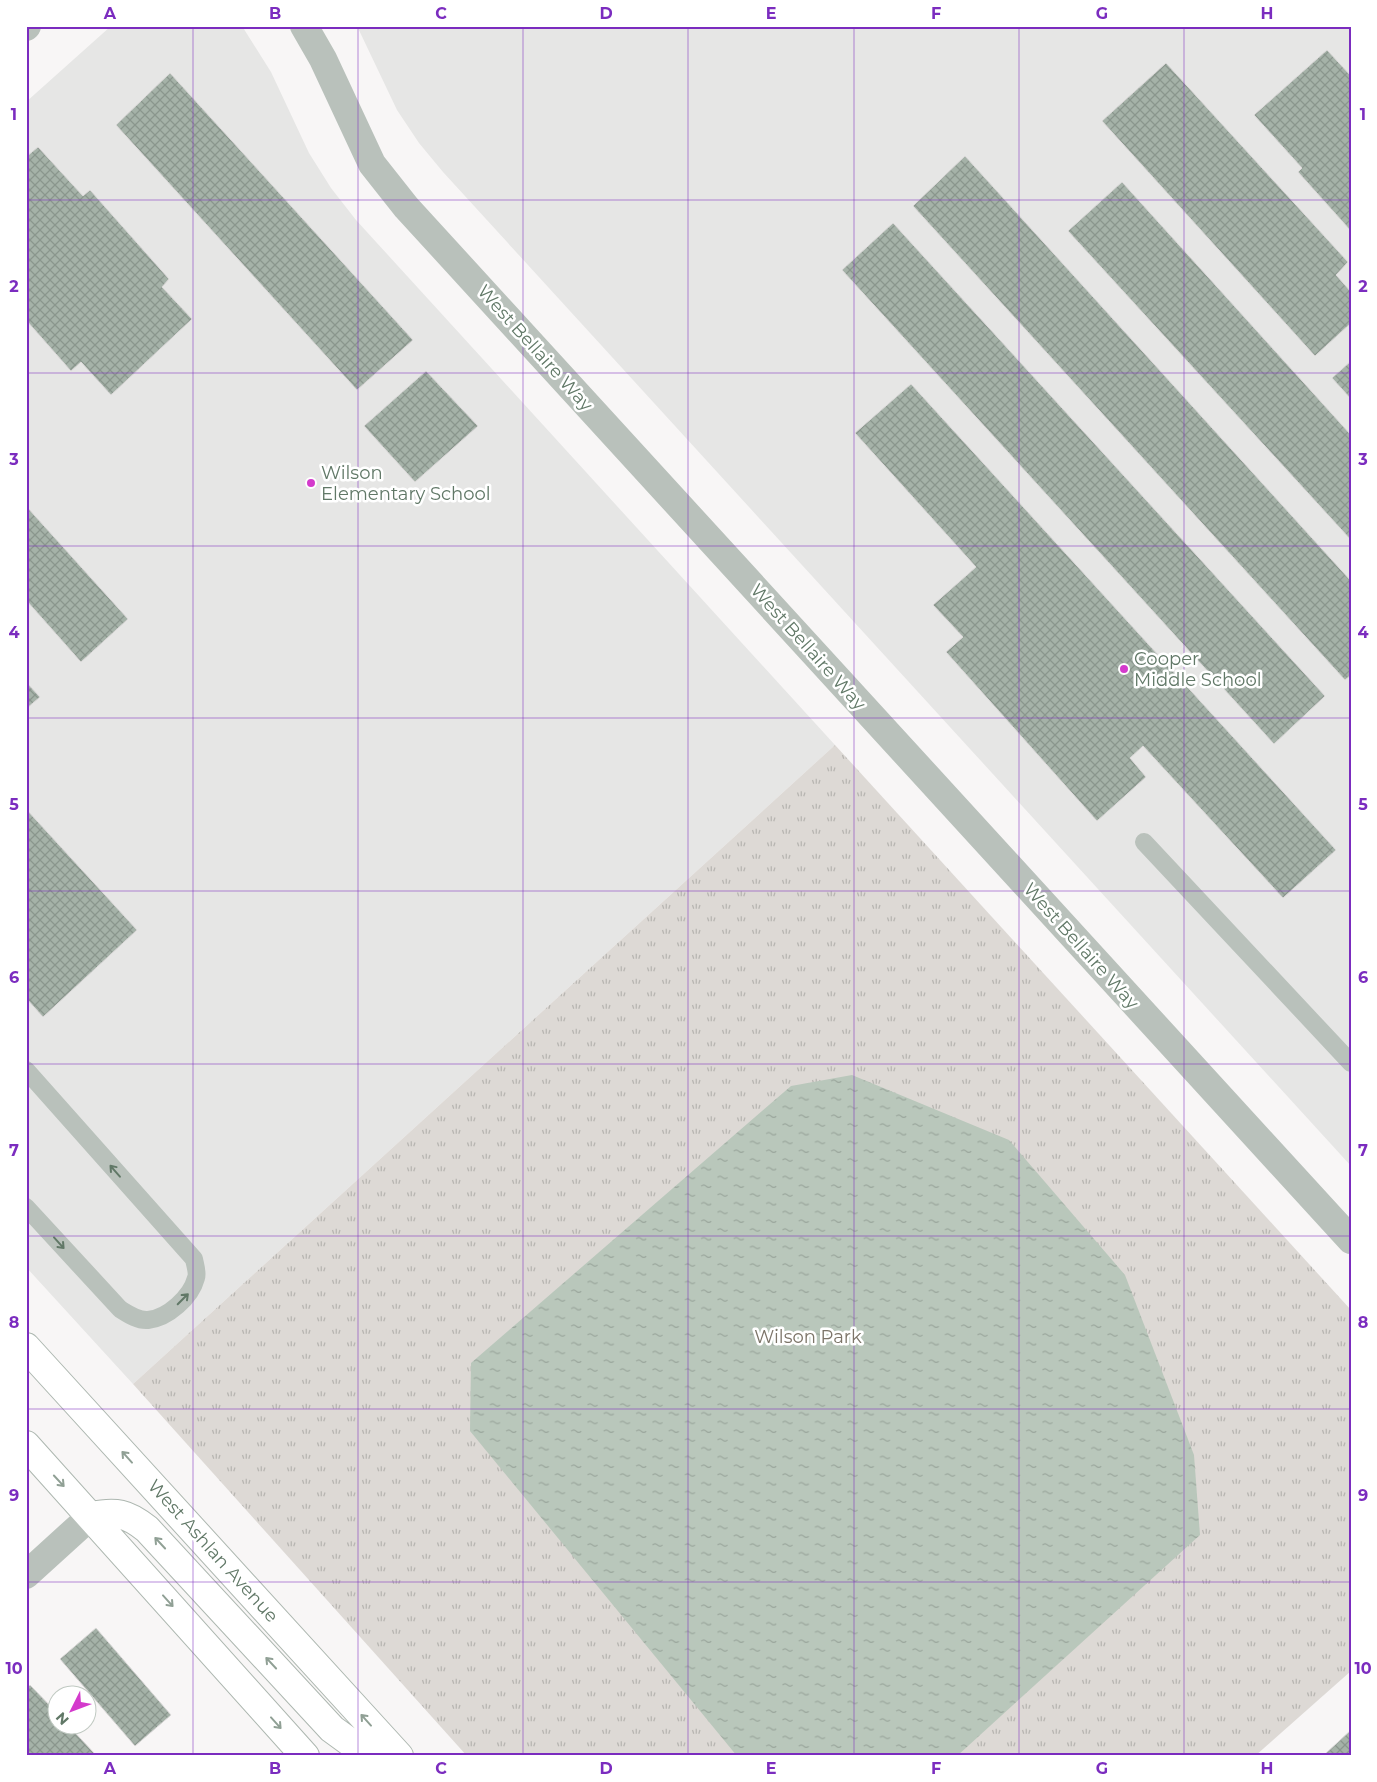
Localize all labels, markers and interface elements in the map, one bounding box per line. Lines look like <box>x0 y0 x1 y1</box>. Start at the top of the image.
text: A <box>103 4 117 23</box>
text: B <box>269 4 281 23</box>
text: C <box>435 4 447 23</box>
text: D <box>599 4 613 23</box>
text: E <box>766 4 776 23</box>
text: F <box>931 4 941 23</box>
text: G <box>1096 4 1108 23</box>
text: H <box>1261 4 1273 23</box>
text: 1 <box>11 105 17 124</box>
text: 1 <box>1360 105 1366 124</box>
text: 2 <box>9 277 19 296</box>
text: 2 <box>1358 277 1368 296</box>
street label: West Bellaire Way <box>473 280 598 416</box>
text: 3 <box>8 450 19 469</box>
text: 3 <box>1357 450 1368 469</box>
place label: Wilson Elementary School <box>321 462 491 505</box>
marker: Wilson Elementary School <box>305 477 317 489</box>
street label: West Bellaire Way <box>746 579 871 715</box>
text: 4 <box>8 623 20 642</box>
text: 4 <box>1357 623 1369 642</box>
place label: Cooper Middle School <box>1134 648 1262 691</box>
marker: Cooper Middle School <box>1118 663 1130 675</box>
text: 5 <box>9 795 19 814</box>
text: 5 <box>1358 795 1368 814</box>
street label: West Bellaire Way <box>1019 878 1144 1014</box>
text: 6 <box>9 968 19 987</box>
text: 6 <box>1358 968 1368 987</box>
text: 7 <box>9 1141 19 1160</box>
text: 7 <box>1358 1141 1368 1160</box>
one-way arrow <box>109 1164 121 1177</box>
one-way arrow <box>53 1237 65 1250</box>
one-way arrow <box>177 1292 189 1305</box>
text: 8 <box>9 1313 19 1332</box>
text: 8 <box>1358 1313 1368 1332</box>
park label: Wilson Park <box>754 1326 862 1348</box>
one-way arrow <box>121 1451 133 1464</box>
one-way arrow <box>53 1474 65 1487</box>
street label: West Ashlan Avenue <box>143 1475 283 1627</box>
text: 9 <box>9 1486 19 1505</box>
text: 9 <box>1358 1486 1368 1505</box>
one-way arrow <box>154 1537 166 1550</box>
one-way arrow <box>162 1595 174 1608</box>
one-way arrow <box>265 1656 277 1669</box>
text: 10 <box>5 1659 23 1678</box>
text: 10 <box>1354 1659 1372 1678</box>
north arrow <box>48 1684 98 1734</box>
text: N <box>52 1708 73 1729</box>
one-way arrow <box>360 1713 372 1726</box>
one-way arrow <box>270 1716 282 1729</box>
text: A <box>103 1759 117 1778</box>
text: B <box>269 1759 281 1778</box>
text: C <box>435 1759 447 1778</box>
text: D <box>599 1759 613 1778</box>
text: E <box>766 1759 776 1778</box>
text: F <box>931 1759 941 1778</box>
text: G <box>1096 1759 1108 1778</box>
text: H <box>1261 1759 1273 1778</box>

